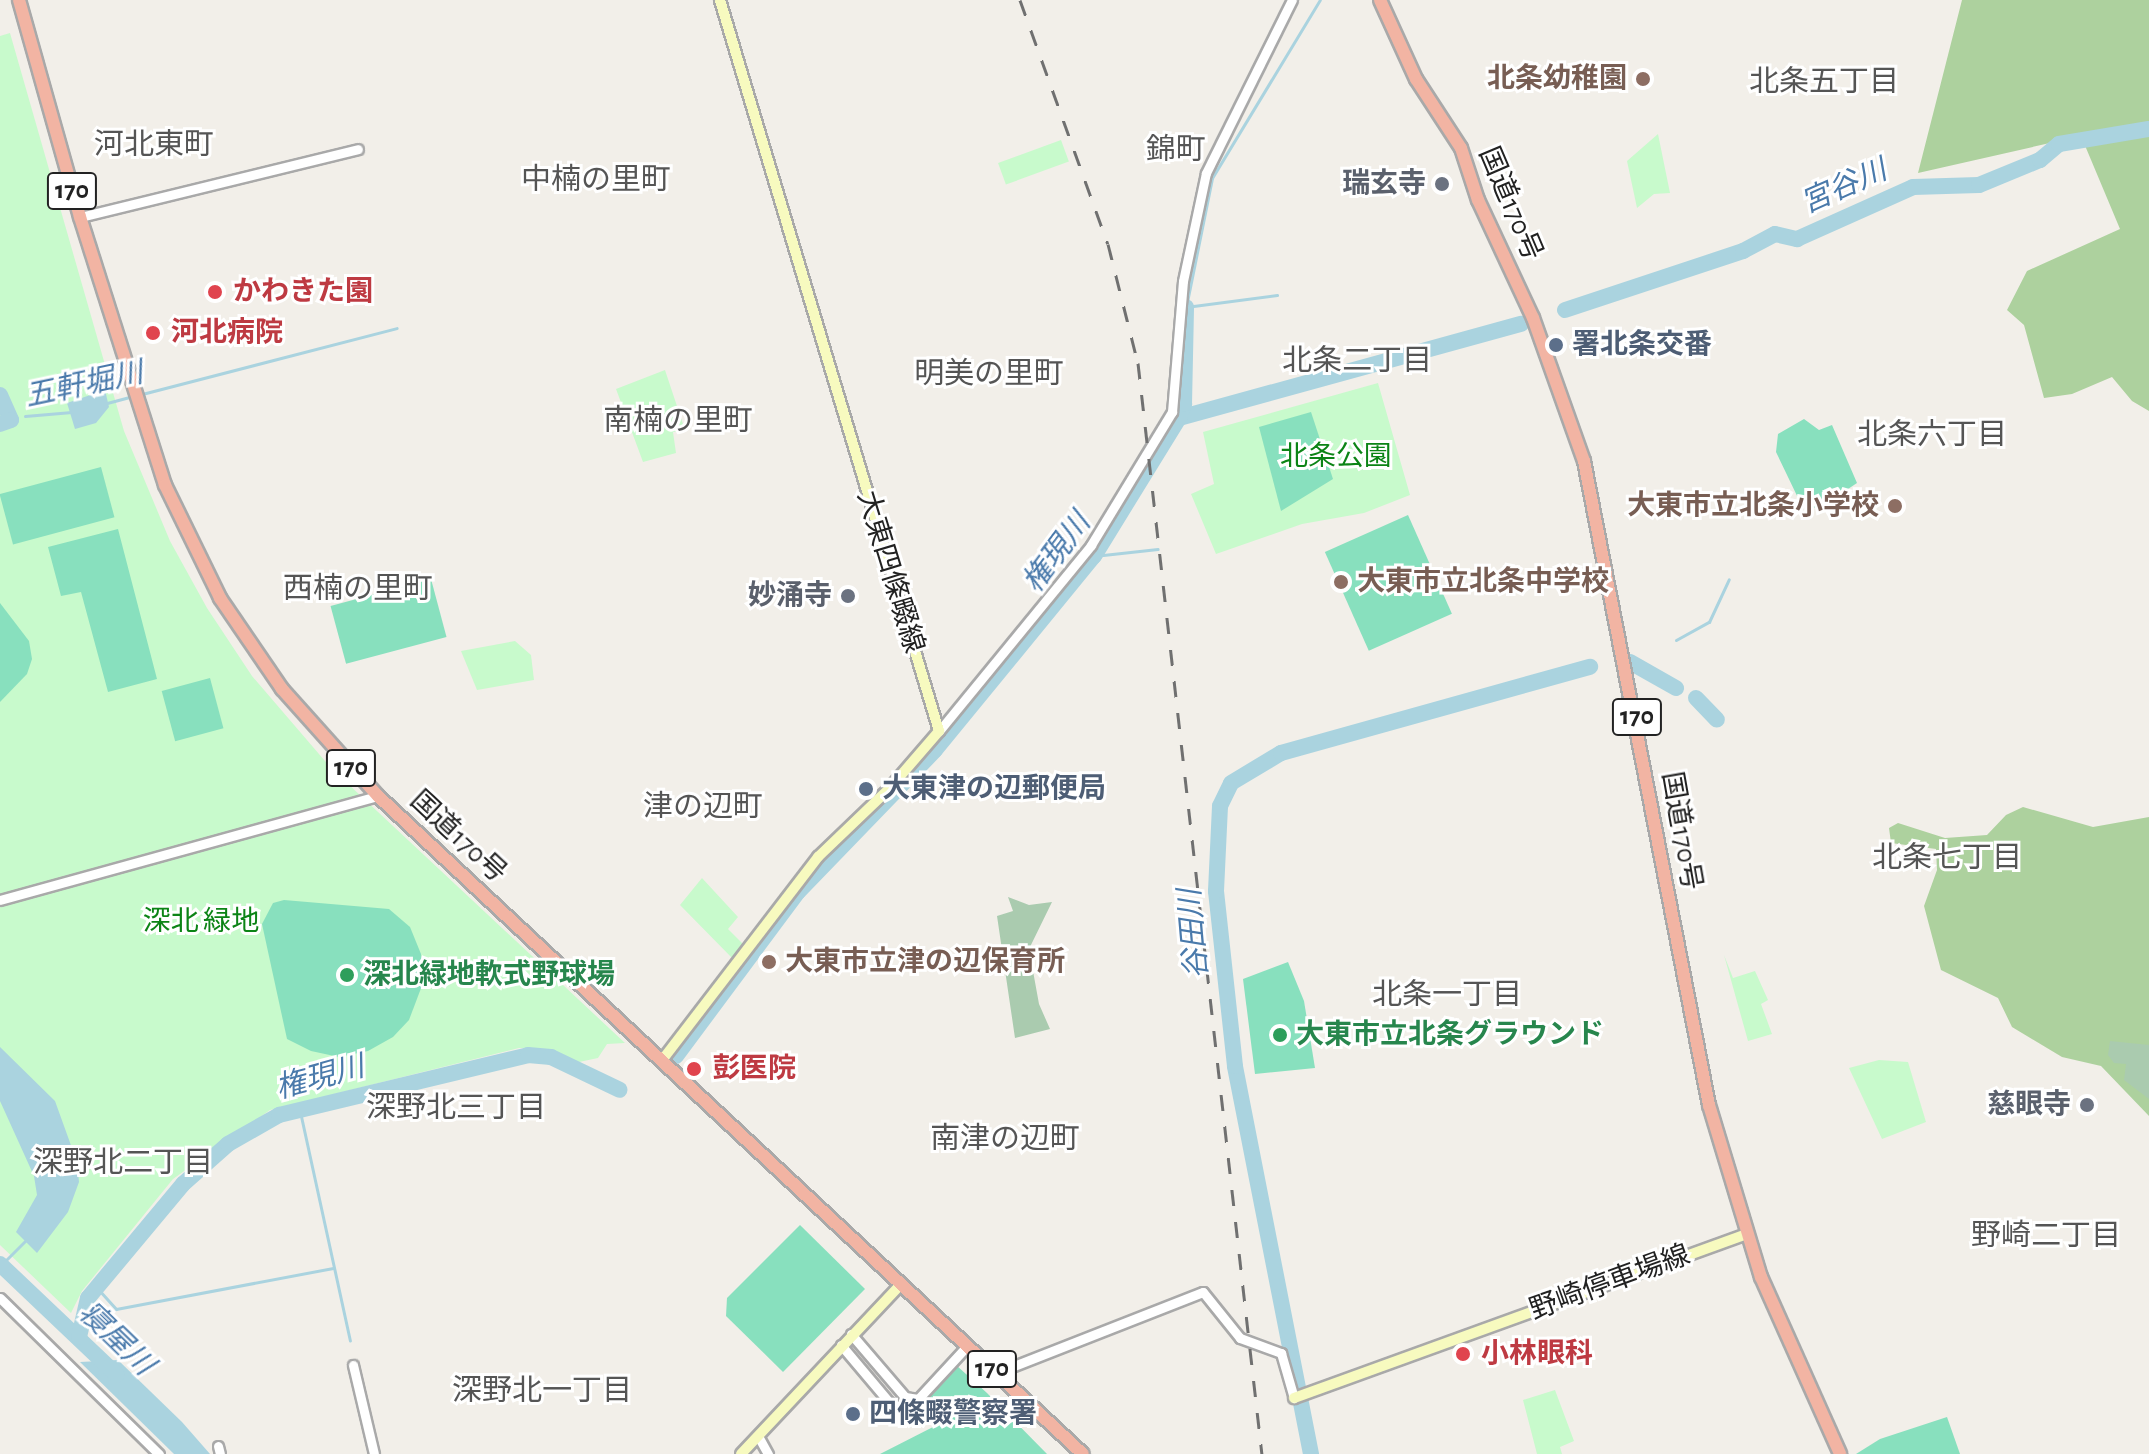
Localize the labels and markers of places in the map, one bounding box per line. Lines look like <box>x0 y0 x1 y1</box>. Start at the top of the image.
place label: 北条幼稚園 <box>1487 62 1627 96</box>
marker: 北条幼稚園 <box>1634 70 1652 88</box>
place label: 瑞玄寺 <box>1342 167 1426 201</box>
marker: 瑞玄寺 <box>1433 175 1451 193</box>
place label: かわきた園 <box>233 275 373 309</box>
marker: かわきた園 <box>204 281 226 303</box>
place label: 河北病院 <box>171 316 283 350</box>
marker: 河北病院 <box>142 322 164 344</box>
place label: 署北条交番 <box>1572 328 1712 362</box>
marker: 署北条交番 <box>1547 336 1565 354</box>
place label: 大東市立北条小学校 <box>1627 489 1879 523</box>
marker: 大東市立北条小学校 <box>1886 497 1904 515</box>
place label: 大東市立北条中学校 <box>1357 565 1609 599</box>
marker: 大東市立北条中学校 <box>1332 573 1350 591</box>
place label: 妙涌寺 <box>748 579 832 613</box>
marker: 妙涌寺 <box>839 587 857 605</box>
place label: 大東津の辺郵便局 <box>882 772 1106 806</box>
marker: 大東津の辺郵便局 <box>857 780 875 798</box>
place label: 大東市立津の辺保育所 <box>785 945 1065 979</box>
marker: 大東市立津の辺保育所 <box>760 953 778 971</box>
place label: 深北緑地軟式野球場 <box>363 958 615 992</box>
marker: 深北緑地軟式野球場 <box>338 966 356 984</box>
place label: 大東市立北条グラウンド <box>1296 1018 1604 1052</box>
marker: 大東市立北条グラウンド <box>1271 1026 1289 1044</box>
place label: 彭医院 <box>712 1052 796 1086</box>
marker: 彭医院 <box>683 1058 705 1080</box>
place label: 慈眼寺 <box>1987 1088 2071 1122</box>
marker: 慈眼寺 <box>2078 1096 2096 1114</box>
place label: 小林眼科 <box>1481 1337 1593 1371</box>
marker: 小林眼科 <box>1452 1343 1474 1365</box>
place label: 四條畷警察署 <box>869 1397 1037 1431</box>
marker: 四條畷警察署 <box>844 1405 862 1423</box>

